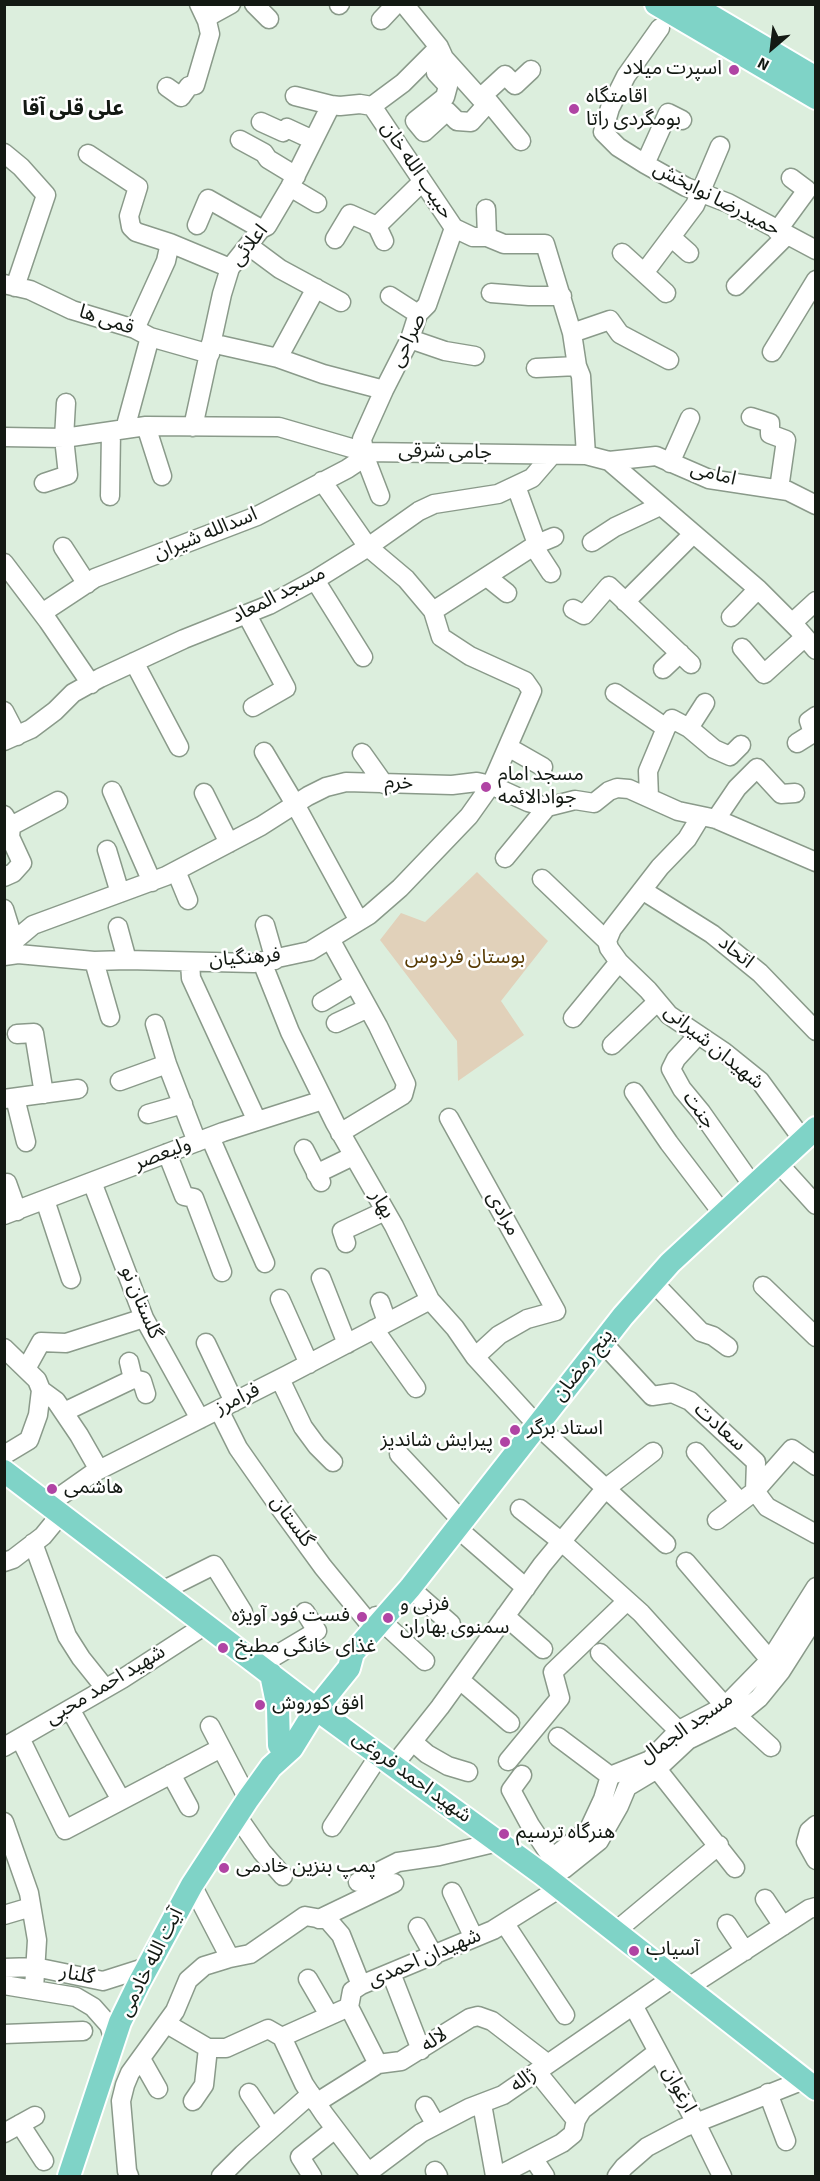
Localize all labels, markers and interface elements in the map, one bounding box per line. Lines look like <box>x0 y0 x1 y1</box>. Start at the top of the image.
north arrow <box>742 18 802 78</box>
text: N <box>754 52 773 76</box>
place label: اسپرت میلاد <box>623 58 722 82</box>
marker: اسپرت میلاد <box>727 63 741 77</box>
place label: اقامتگاه بومگردی راتا <box>586 86 681 133</box>
district label: علی قلی آقا <box>22 97 124 123</box>
marker: اقامتگاه بومگردی راتا <box>567 102 581 116</box>
street label: حبیب الله خان <box>374 117 458 225</box>
street label: حمیدرضا نوابخش <box>649 158 783 242</box>
street label: اعلائی <box>226 220 274 272</box>
street label: قمی ها <box>75 301 137 341</box>
street label: صراحی <box>386 310 432 372</box>
street label: جامی شرقی <box>398 440 492 466</box>
street label: امامی <box>688 458 738 492</box>
street label: اسدالله شیران <box>151 503 261 567</box>
street label: مسجد المعاد <box>228 562 330 630</box>
place label: مسجد امام جوادالائمه <box>498 764 584 811</box>
street label: خرم <box>384 772 414 796</box>
marker: مسجد امام جوادالائمه <box>479 780 493 794</box>
street label: اتحاد <box>712 931 758 975</box>
street label: فرهنگیان <box>208 945 282 973</box>
park label: بوستان فردوس <box>405 947 525 971</box>
street label: شهیدان شیرانی <box>658 1000 768 1096</box>
street label: جنت <box>676 1088 720 1134</box>
street label: ولیعصر <box>131 1133 195 1177</box>
street label: بهار <box>363 1187 399 1223</box>
street label: مرادی <box>480 1187 524 1241</box>
street label: گلستان نو <box>114 1263 166 1343</box>
street label: پنج رمضان <box>548 1325 620 1407</box>
street label: فرامرز <box>212 1379 264 1421</box>
street label: سعادت <box>688 1399 750 1457</box>
place label: استاد برگر <box>527 1418 603 1442</box>
marker: استاد برگر <box>508 1423 522 1437</box>
place label: پیرایش شاندیز <box>381 1430 493 1454</box>
marker: پیرایش شاندیز <box>498 1435 512 1449</box>
place label: هاشمی <box>64 1477 123 1501</box>
marker: هاشمی <box>45 1482 59 1496</box>
street label: گلستان <box>264 1491 318 1553</box>
place label: فرنی و سمنوی بهاران <box>400 1594 509 1641</box>
place label: فست فود آویژه <box>231 1605 350 1629</box>
marker: فست فود آویژه <box>355 1610 369 1624</box>
marker: فرنی و سمنوی بهاران <box>381 1611 395 1625</box>
place label: غذای خانگی مطبخ <box>235 1636 376 1660</box>
street label: شهید احمد محبی <box>42 1641 170 1731</box>
marker: غذای خانگی مطبخ <box>216 1641 230 1655</box>
street label: مسجد الجمال <box>636 1688 738 1770</box>
place label: افق کوروش <box>272 1693 364 1717</box>
marker: افق کوروش <box>253 1698 267 1712</box>
street label: شهید احمد فروغی <box>347 1727 475 1829</box>
place label: هنرگاه ترسیم <box>516 1822 615 1846</box>
marker: هنرگاه ترسیم <box>497 1827 511 1841</box>
place label: پمپ بنزین خادمی <box>236 1856 376 1880</box>
marker: پمپ بنزین خادمی <box>217 1861 231 1875</box>
street label: آیت الله خادمی <box>114 1905 190 2021</box>
street label: شهیدان احمدی <box>365 1924 485 1994</box>
place label: آسیاب <box>646 1939 700 1963</box>
marker: آسیاب <box>627 1944 641 1958</box>
street label: گلنار <box>58 1961 96 1991</box>
street label: لاله <box>417 2024 453 2058</box>
street label: ارغوان <box>656 2062 700 2118</box>
street label: ژاله <box>506 2064 542 2098</box>

